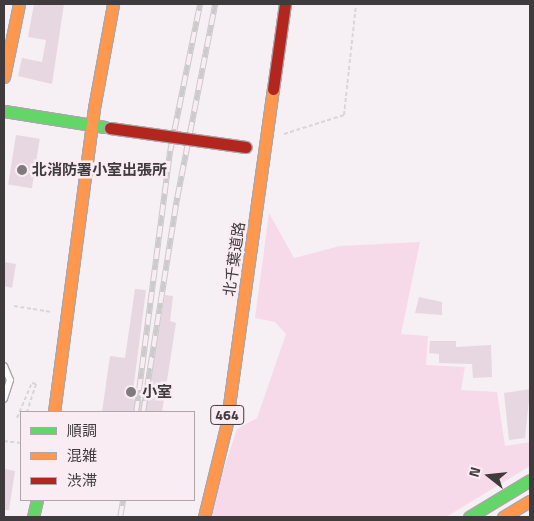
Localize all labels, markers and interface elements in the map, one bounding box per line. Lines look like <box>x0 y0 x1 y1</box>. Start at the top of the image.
place label: 北消防署小室出張所 <box>32 161 167 179</box>
marker: 北消防署小室出張所 <box>16 164 28 176</box>
street label: 北千葉道路 <box>220 221 248 297</box>
place label: 小室 <box>142 383 172 401</box>
marker: 小室 <box>124 385 138 399</box>
road number: 464 <box>210 404 244 426</box>
legend <box>20 411 195 501</box>
text: 順調 <box>67 419 97 442</box>
text: 混雑 <box>67 444 97 467</box>
north arrow <box>464 451 514 501</box>
text: N <box>463 464 486 479</box>
text: 渋滞 <box>67 469 97 492</box>

